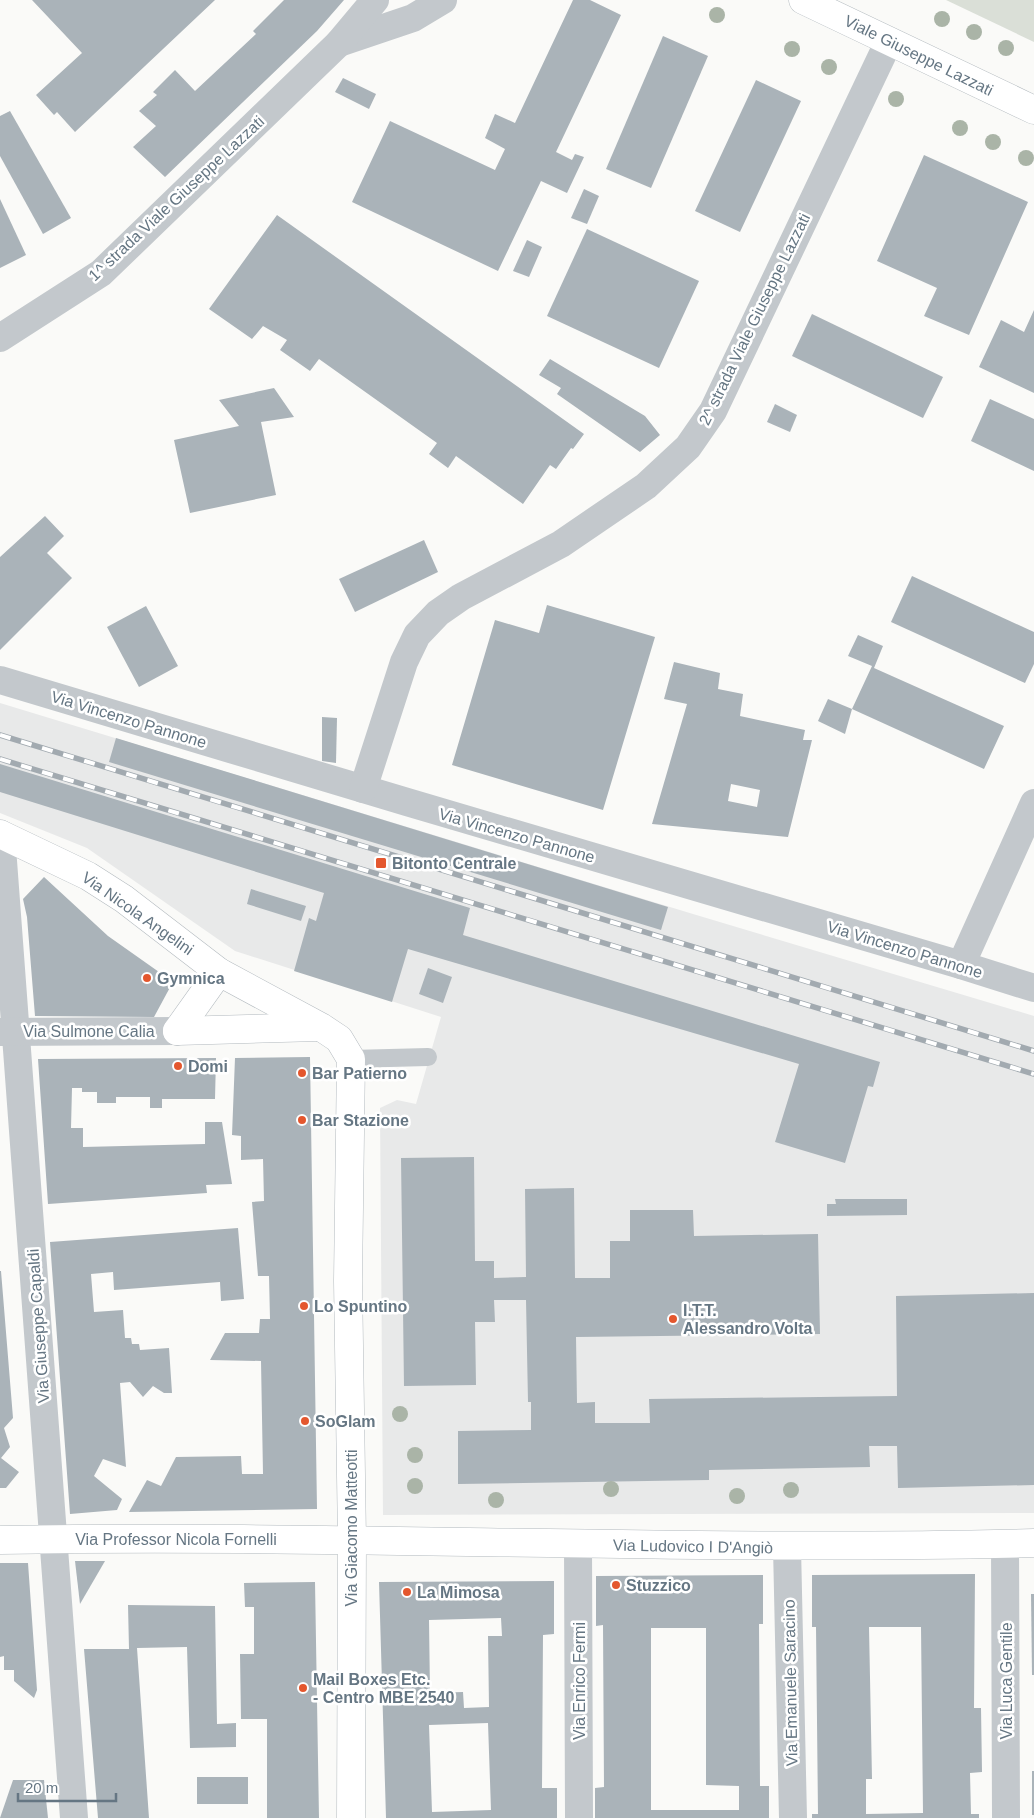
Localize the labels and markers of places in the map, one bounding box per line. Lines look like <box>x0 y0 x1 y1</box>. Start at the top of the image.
place label: Bitonto Centrale <box>392 855 517 872</box>
marker: Bitonto Centrale <box>374 856 388 870</box>
place label: Gymnica <box>157 970 225 987</box>
marker: Gymnica <box>141 972 153 984</box>
place label: Domi <box>188 1058 228 1075</box>
marker: Domi <box>172 1060 184 1072</box>
place label: Bar Patierno <box>312 1065 407 1082</box>
marker: Bar Patierno <box>296 1067 308 1079</box>
place label: Bar Stazione <box>312 1112 409 1129</box>
marker: Bar Stazione <box>296 1114 308 1126</box>
place label: Lo Spuntino <box>314 1298 408 1315</box>
marker: Lo Spuntino <box>298 1300 310 1312</box>
place label: I.T.T. Alessandro Volta <box>683 1302 813 1337</box>
marker: I.T.T. Alessandro Volta <box>667 1313 679 1325</box>
place label: SoGlam <box>315 1413 375 1430</box>
marker: SoGlam <box>299 1415 311 1427</box>
place label: Stuzzico <box>626 1577 691 1594</box>
marker: Stuzzico <box>610 1579 622 1591</box>
place label: La Mimosa <box>417 1584 500 1601</box>
marker: La Mimosa <box>401 1586 413 1598</box>
place label: Mail Boxes Etc. - Centro MBE 2540 <box>313 1671 454 1706</box>
marker: Mail Boxes Etc. - Centro MBE 2540 <box>297 1682 309 1694</box>

